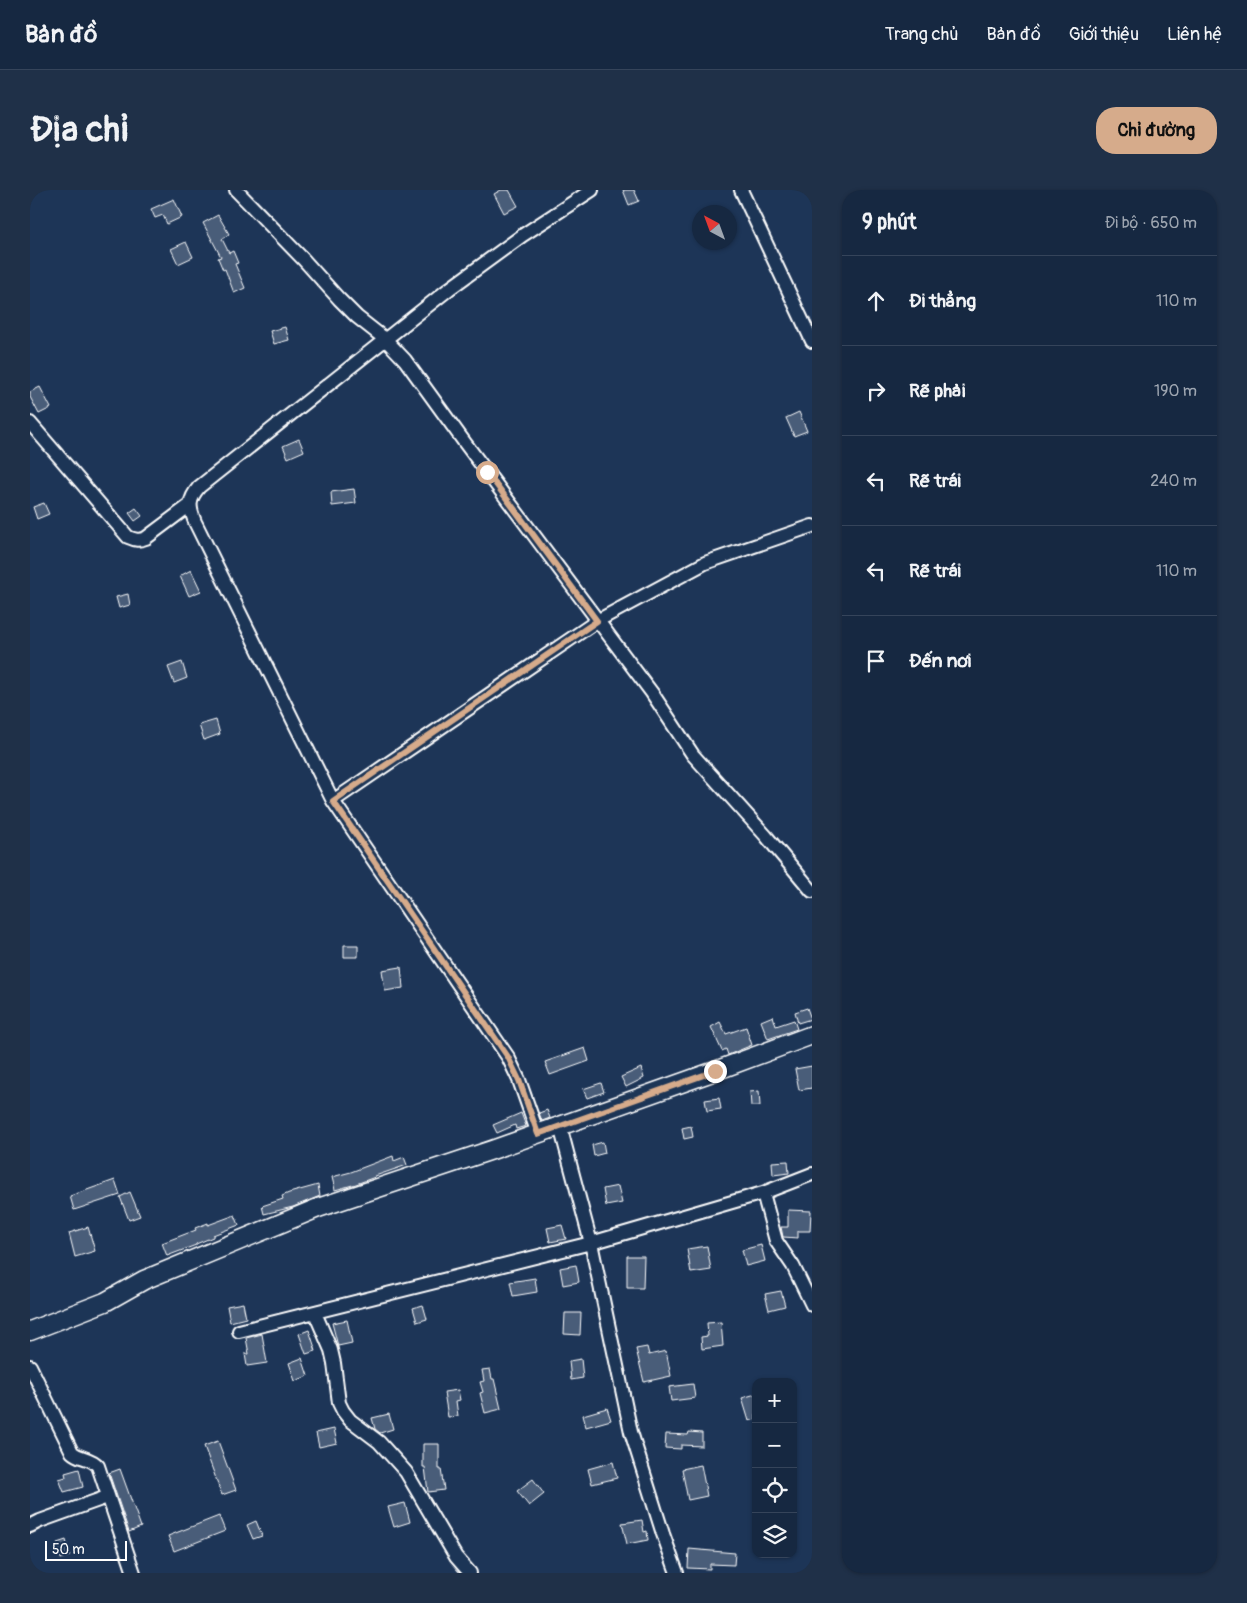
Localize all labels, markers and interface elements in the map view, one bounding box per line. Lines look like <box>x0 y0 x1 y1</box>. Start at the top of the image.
text: Bản đồ <box>25 20 97 49</box>
text: Trang chủ <box>885 23 959 46</box>
text: Bản đồ <box>987 23 1041 46</box>
text: Giới thiệu <box>1069 23 1139 46</box>
text: Liên hệ <box>1167 23 1222 46</box>
button: Chỉ đường <box>1096 107 1217 154</box>
text: Địa chỉ <box>30 108 129 152</box>
north arrow <box>692 205 737 250</box>
text: 9 phút <box>862 209 916 236</box>
text: Đi bộ · 650 m <box>1105 213 1197 233</box>
icon: ahead <box>862 287 890 315</box>
text: Đi thẳng <box>909 289 976 313</box>
text: 110 m <box>1156 291 1197 311</box>
icon: right <box>862 377 890 405</box>
text: Rẽ phải <box>909 379 965 403</box>
text: 190 m <box>1154 381 1197 401</box>
route start <box>476 461 499 484</box>
icon: left <box>862 467 890 495</box>
text: Rẽ trái <box>909 469 961 493</box>
text: 240 m <box>1150 471 1197 491</box>
icon: left <box>862 557 890 585</box>
text: Rẽ trái <box>909 559 961 583</box>
text: 110 m <box>1156 561 1197 581</box>
icon: arrive <box>862 647 890 675</box>
text: Đến nơi <box>909 649 971 673</box>
route end <box>704 1060 727 1083</box>
map controls <box>752 1378 797 1558</box>
button: + <box>752 1378 797 1423</box>
button: − <box>752 1423 797 1468</box>
button: locate <box>752 1468 797 1513</box>
button: layers <box>752 1513 797 1558</box>
scale bar <box>45 1538 128 1561</box>
text: 50 m <box>52 1541 85 1558</box>

